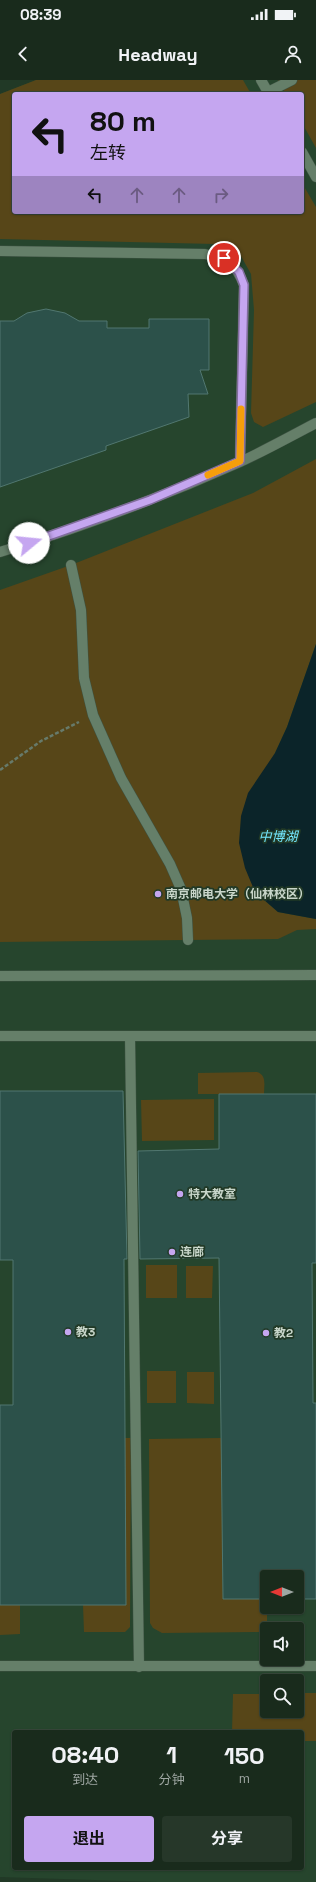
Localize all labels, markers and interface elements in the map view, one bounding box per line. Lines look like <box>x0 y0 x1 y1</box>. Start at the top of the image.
text: 08:39 <box>20 5 62 24</box>
icon: back <box>12 43 34 65</box>
text: Headway <box>118 43 198 66</box>
icon: person <box>282 43 304 65</box>
text: 80 m <box>90 103 156 139</box>
icon: left <box>24 108 76 160</box>
text: 左转 <box>90 141 126 164</box>
icon: left <box>84 184 106 206</box>
icon: ahead <box>126 184 148 206</box>
icon: ahead <box>168 184 190 206</box>
icon: right <box>210 184 232 206</box>
pin <box>207 241 241 275</box>
icon: arrive <box>213 247 235 269</box>
position arrow <box>8 522 50 564</box>
water label: 中博湖 <box>258 828 299 845</box>
place label: 南京邮电大学（仙林校区） <box>166 886 310 902</box>
marker: 南京邮电大学（仙林校区） <box>153 889 163 899</box>
place label: 特大教室 <box>188 1186 236 1202</box>
marker: 特大教室 <box>175 1189 185 1199</box>
place label: 连廊 <box>180 1244 204 1260</box>
marker: 连廊 <box>167 1247 177 1257</box>
place label: 教3 <box>76 1324 95 1340</box>
place label: 教2 <box>274 1325 293 1341</box>
marker: 教3 <box>63 1327 73 1337</box>
marker: 教2 <box>261 1328 271 1338</box>
north arrow <box>260 1570 304 1614</box>
map controls <box>260 1570 304 1718</box>
button: sound <box>260 1622 304 1666</box>
button: search <box>260 1674 304 1718</box>
text: 08:40 <box>51 1739 119 1770</box>
text: 1 <box>166 1739 177 1770</box>
text: 150 <box>224 1740 265 1771</box>
text: m <box>239 1770 250 1787</box>
text: 到达 <box>72 1771 98 1788</box>
text: 分钟 <box>159 1771 185 1788</box>
button: 退出 <box>24 1816 154 1862</box>
button: 分享 <box>162 1816 292 1862</box>

